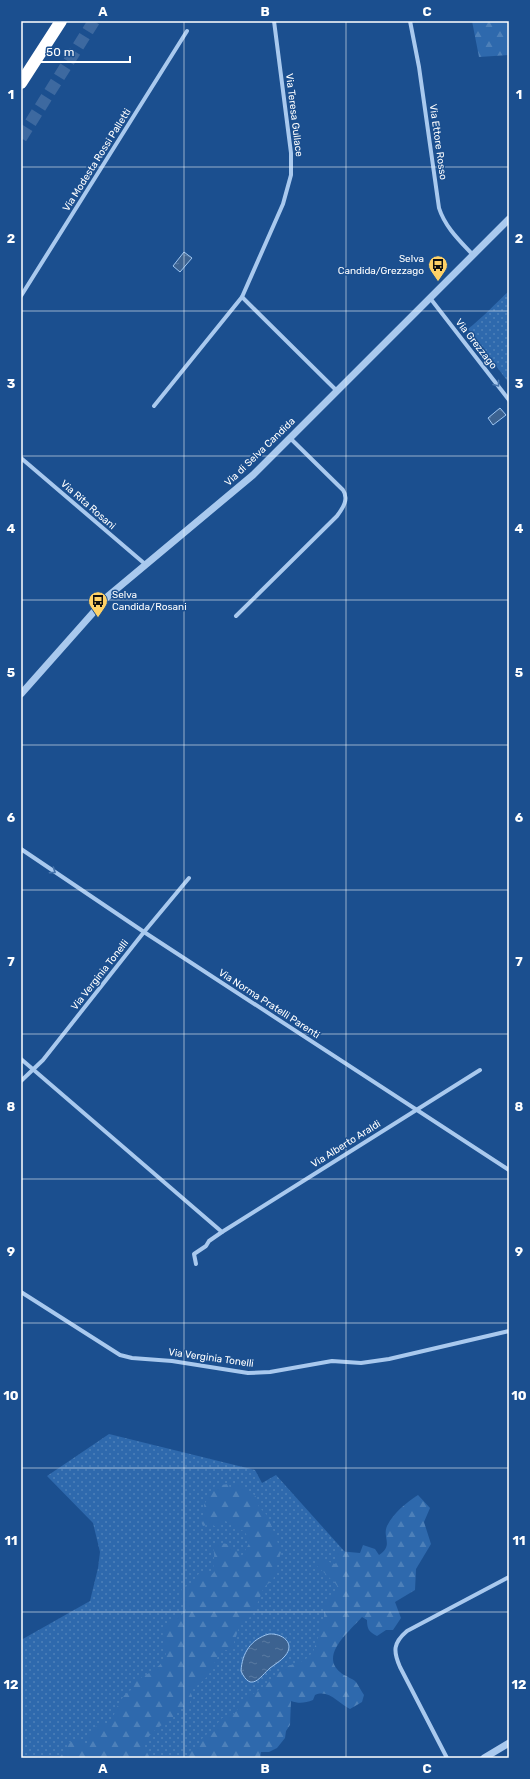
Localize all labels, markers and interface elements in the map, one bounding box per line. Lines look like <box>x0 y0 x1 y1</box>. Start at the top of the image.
text: A <box>98 4 108 19</box>
text: B <box>260 4 270 19</box>
text: C <box>422 4 432 19</box>
scale bar <box>40 38 130 64</box>
text: 50 m <box>46 45 74 59</box>
street label: Via Teresa Gullace <box>283 73 305 158</box>
text: 1 <box>8 87 14 102</box>
text: 1 <box>516 87 522 102</box>
street label: Via Ettore Rosso <box>427 103 449 181</box>
street label: Via Modesta Rossi Palletti <box>60 106 134 214</box>
text: 2 <box>7 231 15 246</box>
text: 2 <box>515 231 523 246</box>
place label: Selva Candida/Grezzago <box>338 253 424 277</box>
bus stop icon: Selva Candida/Grezzago <box>427 254 449 282</box>
street label: Via Grezzago <box>453 316 499 372</box>
text: 3 <box>7 376 16 391</box>
text: 3 <box>515 376 524 391</box>
one-way arrow <box>492 379 499 386</box>
street label: Via di Selva Candida <box>222 415 298 489</box>
street label: Via Rita Rosani <box>58 478 118 532</box>
text: 4 <box>7 521 16 536</box>
text: 4 <box>515 521 524 536</box>
place label: Selva Candida/Rosani <box>112 589 187 613</box>
bus stop icon: Selva Candida/Rosani <box>87 590 109 618</box>
text: 5 <box>7 665 15 680</box>
text: 5 <box>515 665 523 680</box>
text: 6 <box>7 810 16 825</box>
text: 6 <box>515 810 524 825</box>
one-way arrow <box>49 866 56 873</box>
street label: Via Verginia Tonelli <box>69 937 131 1013</box>
text: 7 <box>7 954 15 969</box>
text: 7 <box>515 954 523 969</box>
street label: Via Norma Pratelli Parenti <box>216 967 322 1041</box>
text: 8 <box>7 1099 16 1114</box>
text: 8 <box>515 1099 524 1114</box>
street label: Via Alberto Araldi <box>309 1118 383 1170</box>
text: 9 <box>7 1244 15 1259</box>
text: 9 <box>515 1244 523 1259</box>
street label: Via Verginia Tonelli <box>168 1346 254 1370</box>
text: 10 <box>3 1388 19 1403</box>
text: 10 <box>511 1388 527 1403</box>
text: 11 <box>5 1533 17 1548</box>
text: 11 <box>513 1533 525 1548</box>
text: 12 <box>4 1677 18 1692</box>
text: 12 <box>512 1677 526 1692</box>
text: A <box>98 1761 108 1776</box>
text: B <box>260 1761 270 1776</box>
text: C <box>422 1761 432 1776</box>

